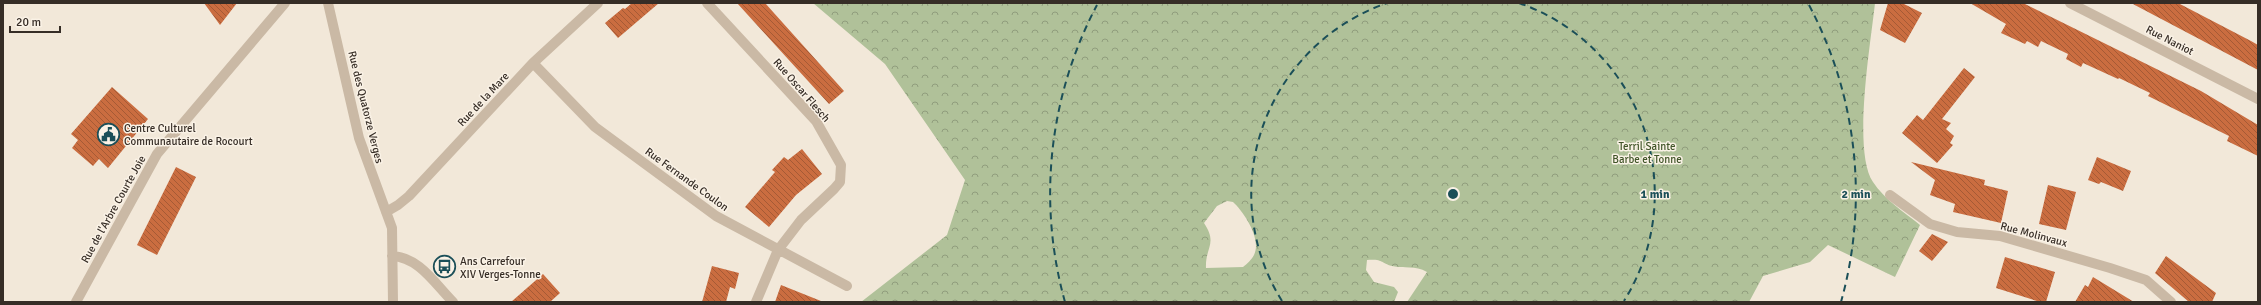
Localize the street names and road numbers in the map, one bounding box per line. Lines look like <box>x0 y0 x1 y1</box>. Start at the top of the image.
street label: Rue Naniot <box>2144 23 2196 58</box>
street label: Rue des Quatorze Verges <box>345 50 386 165</box>
street label: Rue Oscar Flesch <box>771 56 833 125</box>
street label: Rue de la Mare <box>455 70 512 129</box>
street label: Rue Fernande Coulon <box>643 145 731 214</box>
street label: Rue de l'Arbre Courte Joie <box>78 153 148 265</box>
street label: Rue Molinvaux <box>1999 219 2069 250</box>

